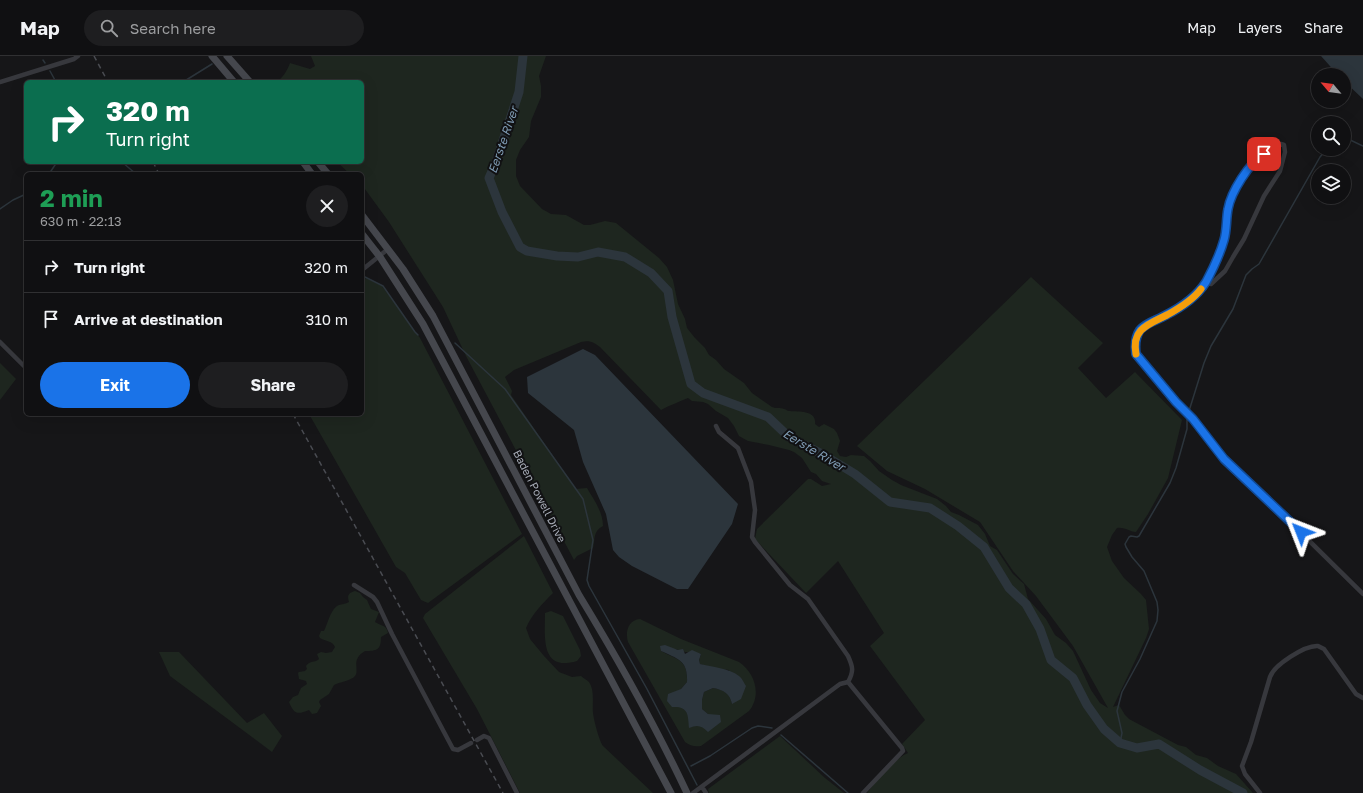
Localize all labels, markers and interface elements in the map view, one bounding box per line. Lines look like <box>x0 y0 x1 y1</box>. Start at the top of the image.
search box <box>84 10 364 46</box>
text: Map <box>20 16 60 39</box>
icon: search <box>98 17 120 39</box>
text: Search here <box>130 19 216 37</box>
text: Map <box>1187 19 1216 36</box>
text: Layers <box>1238 19 1282 36</box>
text: Share <box>1304 19 1343 36</box>
north arrow <box>1311 68 1351 108</box>
map controls <box>1311 68 1351 204</box>
text: 320 m <box>106 94 190 127</box>
icon: right <box>40 96 92 148</box>
water label: Eerste River <box>485 103 522 175</box>
button: search <box>1311 116 1351 156</box>
text: Turn right <box>106 128 190 150</box>
pin <box>1247 137 1281 171</box>
icon: arrive <box>1253 143 1275 165</box>
button: layers <box>1311 164 1351 204</box>
text: 2 min <box>40 183 103 212</box>
button: close <box>306 185 348 227</box>
text: 630 m · 22:13 <box>40 213 122 229</box>
icon: right <box>40 256 62 278</box>
text: Turn right <box>74 258 145 276</box>
text: 320 m <box>304 258 348 276</box>
icon: arrive <box>40 308 62 330</box>
text: Arrive at destination <box>74 310 223 328</box>
text: 310 m <box>306 310 348 328</box>
button: Exit <box>40 362 190 408</box>
button: Share <box>198 362 348 408</box>
water label: Eerste River <box>780 426 850 476</box>
street label: Baden Powell Drive <box>511 448 569 544</box>
position arrow <box>1280 511 1322 553</box>

